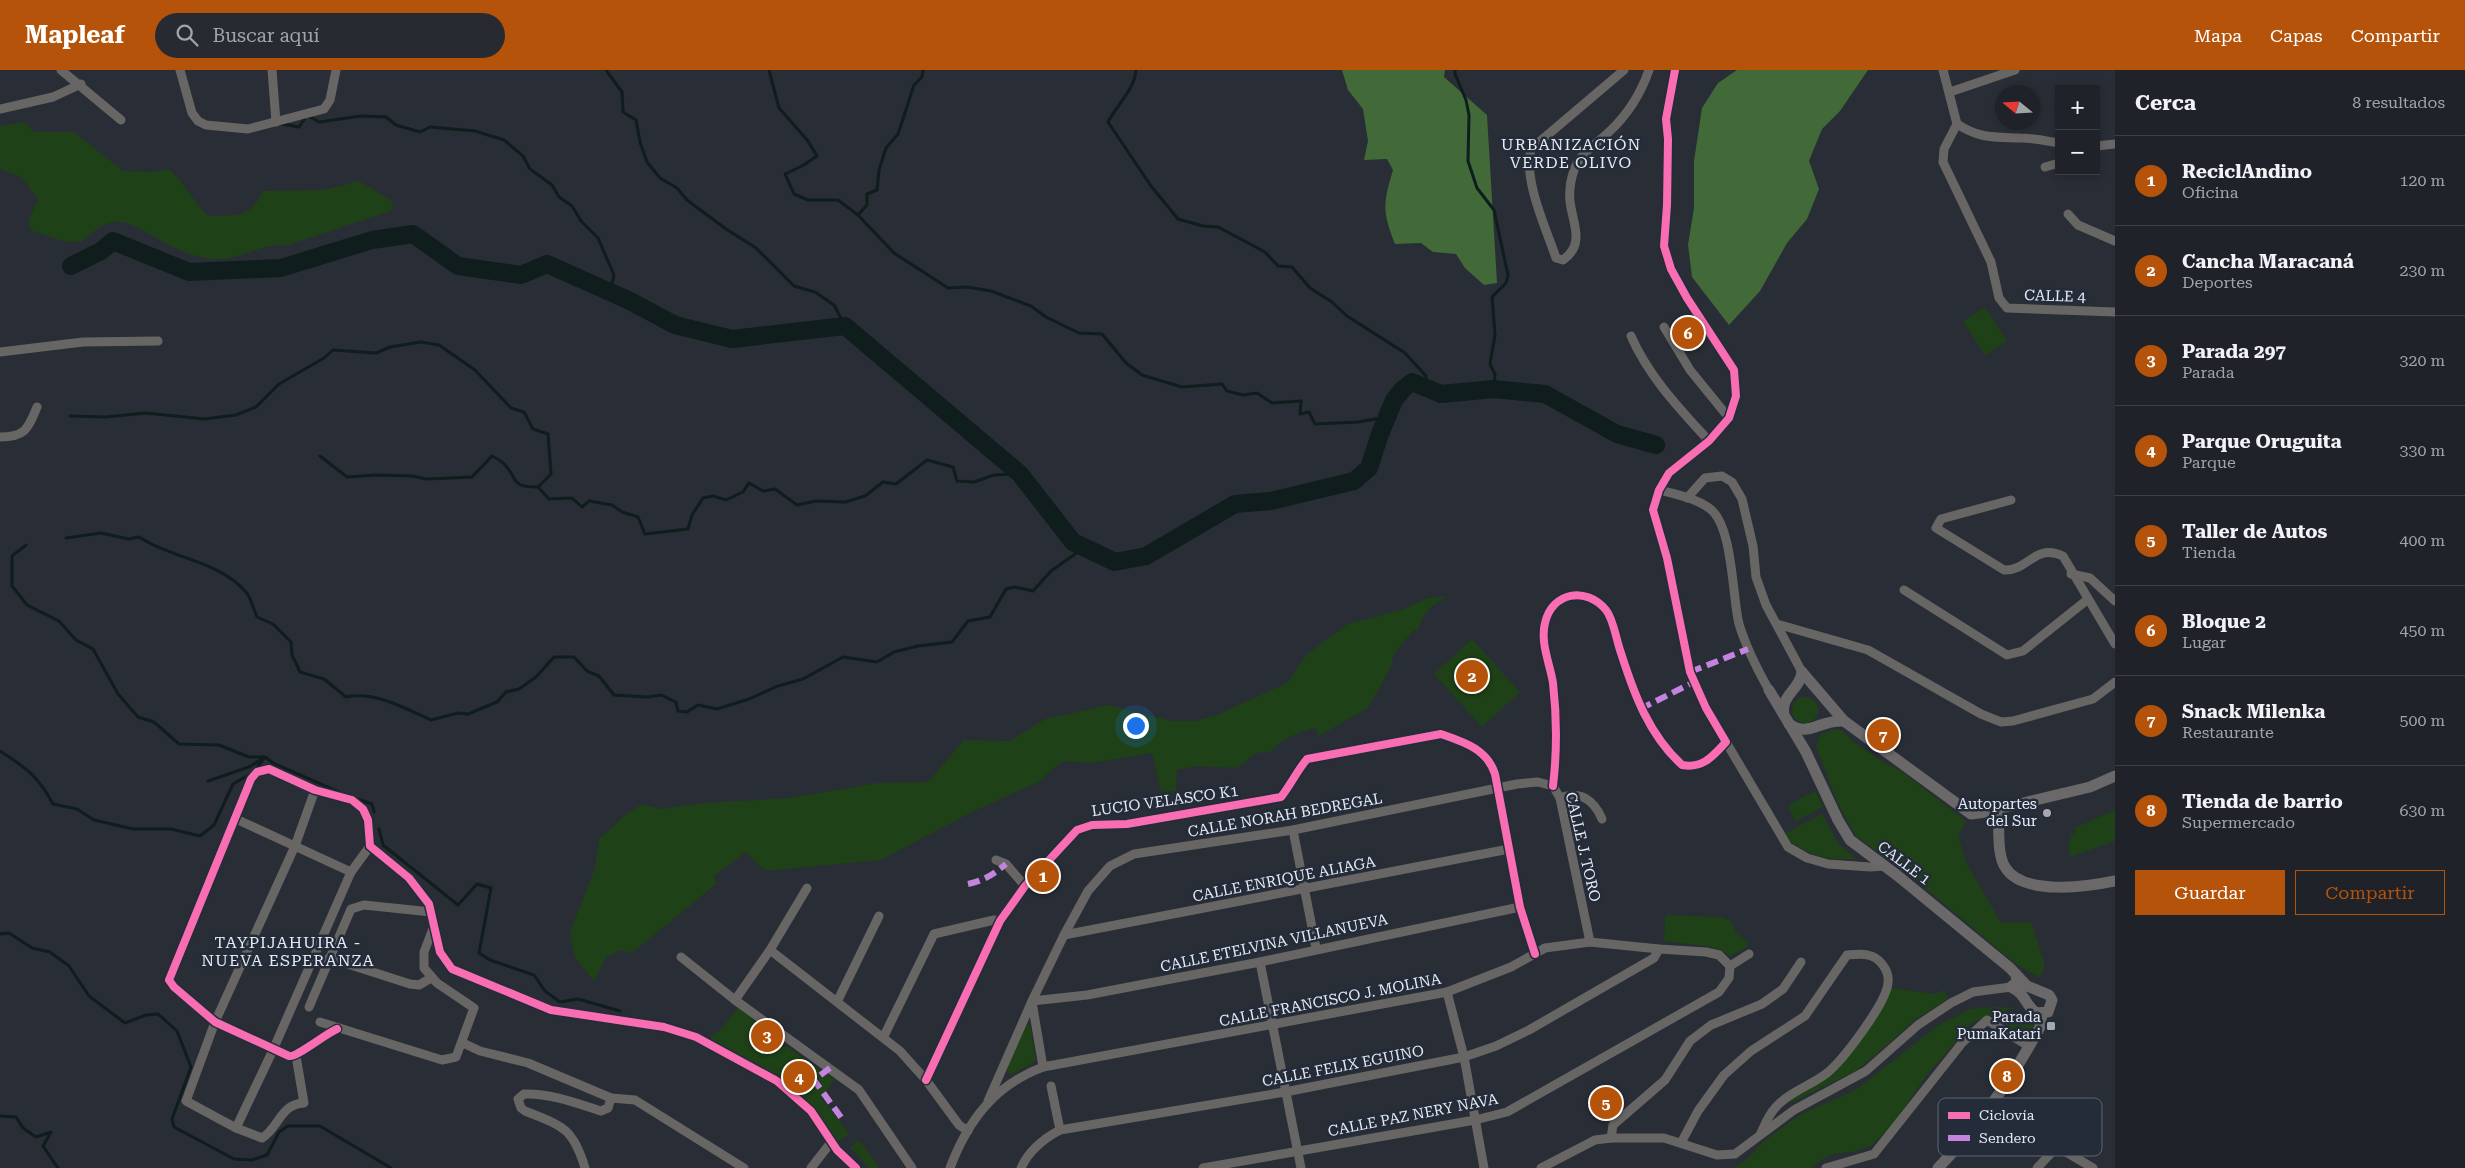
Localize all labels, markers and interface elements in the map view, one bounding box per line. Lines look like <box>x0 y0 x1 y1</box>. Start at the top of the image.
search box <box>155 13 505 58</box>
text: Mapleaf <box>25 21 125 49</box>
icon: search <box>173 21 201 49</box>
text: Buscar aquí <box>213 24 320 47</box>
text: Mapa <box>2194 25 2242 46</box>
text: Capas <box>2270 25 2323 46</box>
text: Compartir <box>2351 25 2440 46</box>
north arrow <box>1995 85 2040 130</box>
map controls <box>2055 85 2100 175</box>
button: + <box>2055 85 2100 130</box>
text: Cerca <box>2135 91 2196 115</box>
text: 8 resultados <box>2352 93 2445 112</box>
button: − <box>2055 130 2100 175</box>
district label: URBANIZACIÓN VERDE OLIVO <box>1501 135 1641 172</box>
text: ReciclAndino <box>2182 160 2312 183</box>
text: 1 <box>2147 171 2155 190</box>
text: 120 m <box>2399 171 2445 190</box>
text: Oficina <box>2182 183 2239 202</box>
text: Cancha Maracaná <box>2182 250 2354 273</box>
text: 2 <box>2147 261 2155 280</box>
text: 230 m <box>2399 261 2445 280</box>
text: Deportes <box>2182 273 2253 292</box>
street label: CALLE 4 <box>2024 286 2087 306</box>
pin: 6 <box>1672 314 1704 352</box>
text: Parada 297 <box>2182 340 2286 363</box>
text: 3 <box>2147 351 2155 370</box>
text: 320 m <box>2399 351 2445 370</box>
text: Parada <box>2182 363 2234 382</box>
text: Parque Oruguita <box>2182 430 2342 453</box>
text: 4 <box>2147 441 2155 460</box>
text: 330 m <box>2399 441 2445 460</box>
text: Parque <box>2182 453 2236 472</box>
text: Taller de Autos <box>2182 520 2327 543</box>
text: 5 <box>2147 531 2155 550</box>
text: 400 m <box>2399 531 2445 550</box>
text: Tienda <box>2182 543 2236 562</box>
text: Bloque 2 <box>2182 610 2266 633</box>
text: 6 <box>2147 621 2155 640</box>
text: 450 m <box>2399 621 2445 640</box>
text: Lugar <box>2182 633 2226 652</box>
pin: 2 <box>1456 657 1488 695</box>
text: Snack Milenka <box>2182 700 2325 723</box>
text: 7 <box>2147 711 2155 730</box>
text: 500 m <box>2399 711 2445 730</box>
your location <box>1123 713 1149 739</box>
pin: 7 <box>1867 716 1899 754</box>
text: Restaurante <box>2182 723 2274 742</box>
street label: LUCIO VELASCO K1 <box>1090 782 1240 820</box>
street label: CALLE NORAH BEDREGAL <box>1186 789 1384 841</box>
street label: CALLE J. TORO <box>1562 790 1604 904</box>
text: Tienda de barrio <box>2182 790 2343 813</box>
place label: Autopartes del Sur <box>1958 795 2037 830</box>
text: 8 <box>2147 801 2155 820</box>
text: 630 m <box>2399 801 2445 820</box>
marker: Autopartes del Sur <box>2041 807 2053 819</box>
text: Supermercado <box>2182 813 2295 832</box>
street label: CALLE 1 <box>1874 837 1934 889</box>
street label: CALLE ENRIQUE ALIAGA <box>1191 852 1378 906</box>
pin: 1 <box>1027 857 1059 895</box>
button: Guardar <box>2135 870 2285 915</box>
button: Compartir <box>2295 870 2445 915</box>
street label: CALLE ETELVINA VILLANUEVA <box>1159 910 1390 976</box>
district label: TAYPIJAHUIRA - NUEVA ESPERANZA <box>201 933 375 970</box>
street label: CALLE FRANCISCO J. MOLINA <box>1218 970 1443 1030</box>
place label: Parada PumaKatari <box>1957 1008 2041 1043</box>
pin: 3 <box>751 1017 783 1055</box>
marker: Parada PumaKatari <box>2045 1020 2057 1032</box>
street label: CALLE FELIX EGUINO <box>1261 1041 1426 1091</box>
pin: 8 <box>1991 1057 2023 1095</box>
pin: 4 <box>783 1058 815 1096</box>
pin: 5 <box>1590 1084 1622 1122</box>
street label: CALLE PAZ NERY NAVA <box>1326 1090 1500 1140</box>
legend <box>1938 1098 2102 1156</box>
text: Ciclovía <box>1979 1107 2035 1123</box>
text: Sendero <box>1979 1130 2036 1146</box>

